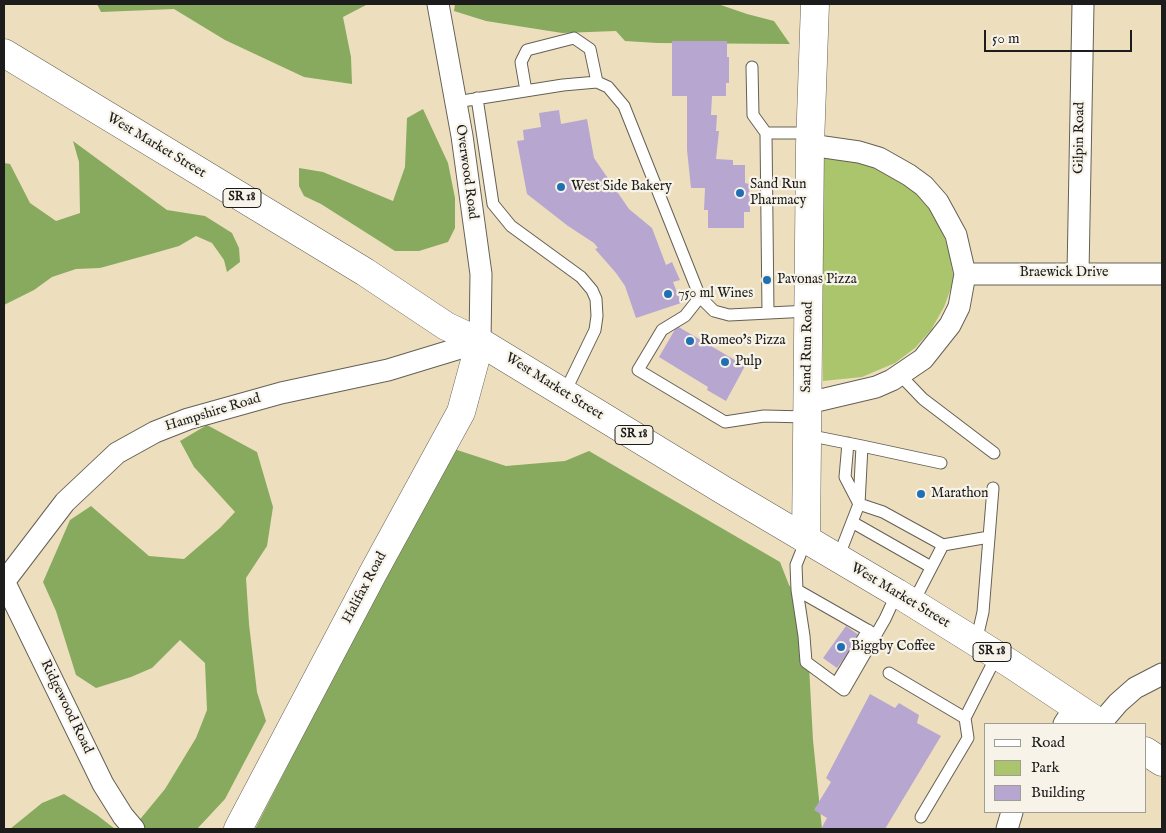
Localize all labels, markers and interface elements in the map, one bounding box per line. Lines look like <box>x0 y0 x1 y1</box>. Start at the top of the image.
scale bar <box>986 20 1134 52</box>
text: 50 m <box>992 29 1020 48</box>
street label: Gilpin Road <box>1071 102 1089 174</box>
street label: West Market Street <box>103 110 209 182</box>
street label: Overwood Road <box>451 123 481 221</box>
place label: Sand Run Pharmacy <box>750 177 807 210</box>
place label: West Side Bakery <box>571 179 672 195</box>
marker: West Side Bakery <box>555 181 567 193</box>
marker: Sand Run Pharmacy <box>734 187 746 199</box>
road number: SR 18 <box>223 188 261 208</box>
street label: Braewick Drive <box>1020 265 1108 281</box>
place label: Pavonas Pizza <box>777 272 857 288</box>
marker: Pavonas Pizza <box>761 274 773 286</box>
place label: 750 ml Wines <box>678 286 753 302</box>
marker: 750 ml Wines <box>662 288 674 300</box>
street label: Sand Run Road <box>799 301 817 393</box>
place label: Romeo's Pizza <box>700 333 785 349</box>
marker: Romeo's Pizza <box>684 335 696 347</box>
street label: West Market Street <box>502 350 606 424</box>
place label: Pulp <box>735 354 762 370</box>
marker: Pulp <box>719 356 731 368</box>
street label: Hampshire Road <box>163 391 263 435</box>
road number: SR 18 <box>615 426 653 444</box>
place label: Marathon <box>931 486 989 502</box>
marker: Marathon <box>915 488 927 500</box>
street label: Halifax Road <box>339 549 391 627</box>
street label: West Market Street <box>847 560 953 632</box>
place label: Biggby Coffee <box>851 639 935 655</box>
marker: Biggby Coffee <box>835 641 847 653</box>
road number: SR 18 <box>973 642 1011 662</box>
street label: Ridgewood Road <box>36 657 96 757</box>
legend <box>984 723 1146 813</box>
text: Road <box>1031 733 1065 752</box>
text: Park <box>1031 758 1060 777</box>
text: Building <box>1031 783 1085 802</box>

